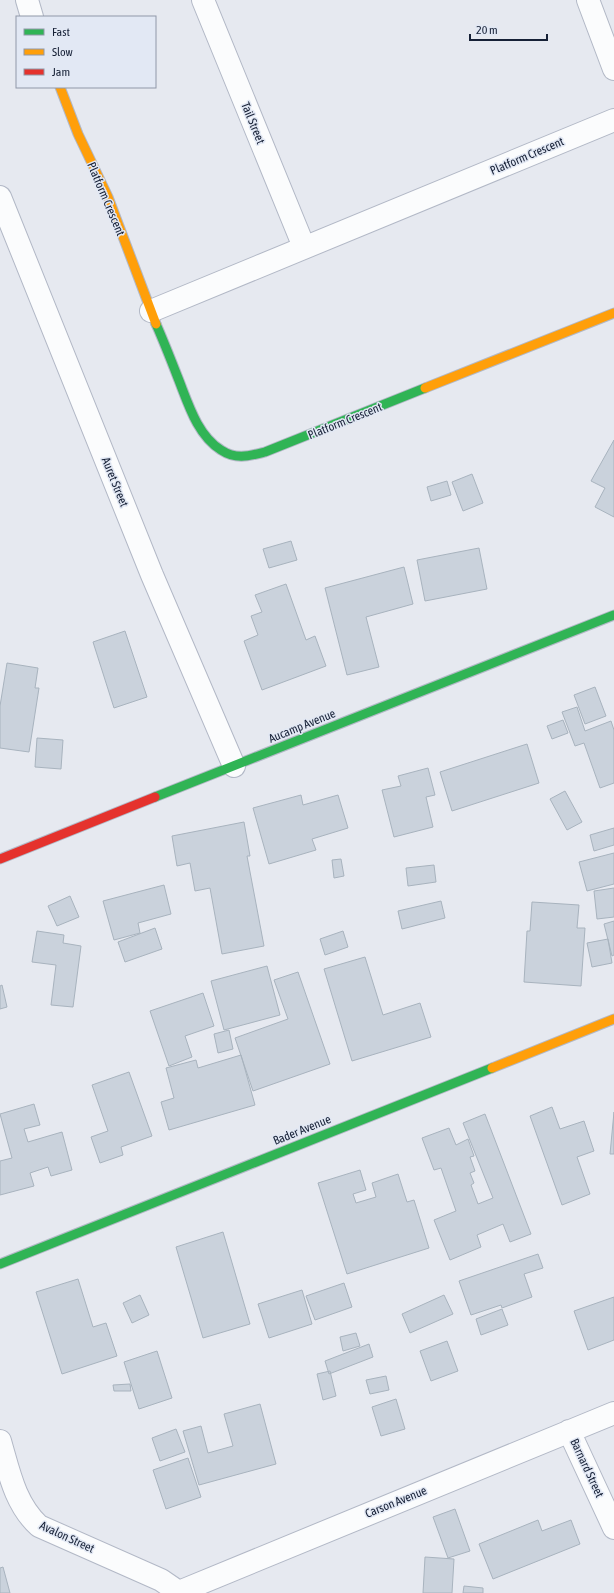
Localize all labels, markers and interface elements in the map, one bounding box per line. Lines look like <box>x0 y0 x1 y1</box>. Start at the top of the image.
legend <box>16 16 156 88</box>
scale bar <box>470 16 547 42</box>
text: 20 m <box>476 23 498 37</box>
text: Fast <box>52 25 70 39</box>
text: Slow <box>52 45 73 59</box>
text: Jam <box>52 65 70 79</box>
street label: Tail Street <box>238 100 268 146</box>
street label: Platform Crescent <box>488 134 566 178</box>
street label: Platform Crescent <box>84 160 128 238</box>
street label: Platform Crescent <box>306 400 385 442</box>
street label: Auret Street <box>99 455 131 509</box>
street label: Aucamp Avenue <box>267 706 337 746</box>
street label: Bader Avenue <box>271 1112 333 1148</box>
street label: Barnard Street <box>567 1436 607 1500</box>
street label: Carson Avenue <box>363 1483 429 1521</box>
street label: Avalon Street <box>37 1518 97 1556</box>

